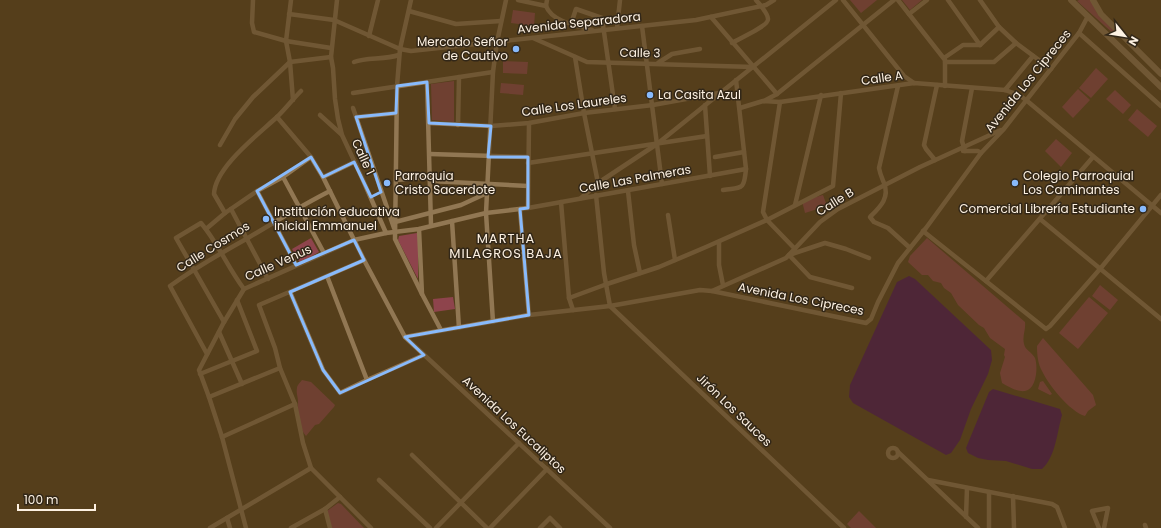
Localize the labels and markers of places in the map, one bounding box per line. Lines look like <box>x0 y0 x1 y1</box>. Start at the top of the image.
place label: Mercado Señor de Cautivo <box>417 33 509 64</box>
marker: Mercado Señor de Cautivo <box>511 44 521 54</box>
place label: La Casita Azul <box>658 86 741 103</box>
marker: La Casita Azul <box>645 90 655 100</box>
place label: Parroquia Cristo Sacerdote <box>395 167 495 198</box>
place label: Colegio Parroquial Los Caminantes <box>1023 167 1134 198</box>
marker: Parroquia Cristo Sacerdote <box>382 178 392 188</box>
marker: Colegio Parroquial Los Caminantes <box>1010 178 1020 188</box>
place label: Comercial Librería Estudiante <box>959 200 1135 217</box>
place label: Institución educativa inicial Emmanuel <box>274 203 400 234</box>
marker: Comercial Librería Estudiante <box>1138 204 1148 214</box>
marker: Institución educativa inicial Emmanuel <box>261 214 271 224</box>

